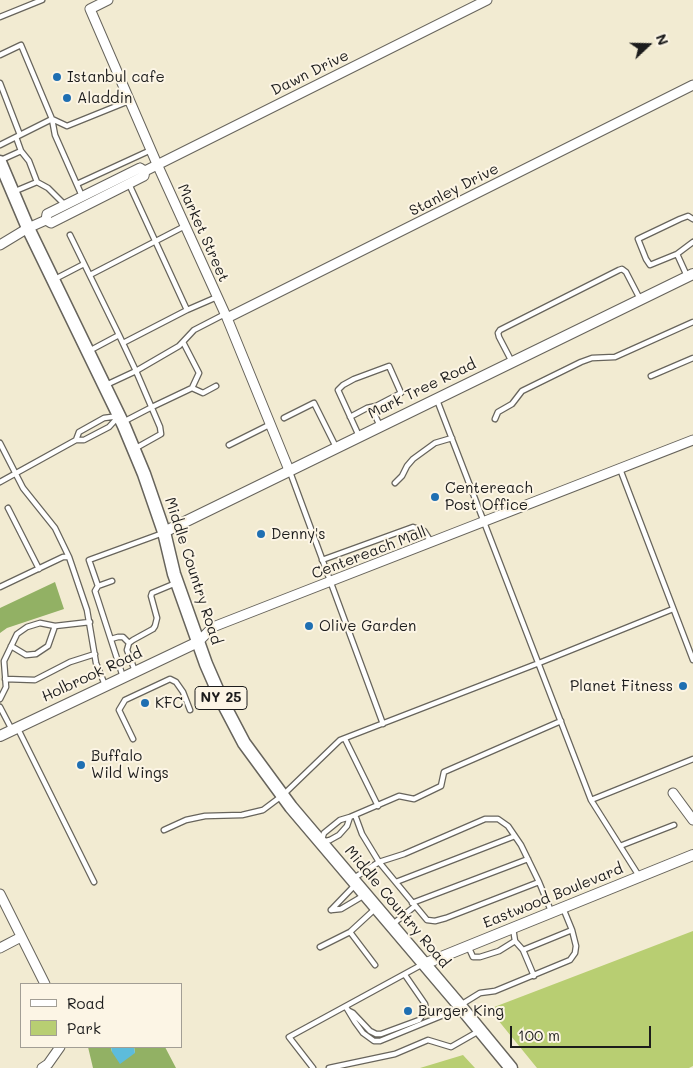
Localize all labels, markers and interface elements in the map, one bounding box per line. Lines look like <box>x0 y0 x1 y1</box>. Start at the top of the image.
north arrow <box>623 20 673 70</box>
text: N <box>652 31 673 48</box>
street label: Dawn Drive <box>268 46 352 100</box>
place label: Istanbul cafe <box>67 68 165 86</box>
marker: Istanbul cafe <box>51 71 63 83</box>
place label: Aladdin <box>77 89 132 107</box>
marker: Aladdin <box>61 92 73 104</box>
street label: Stanley Drive <box>406 160 502 220</box>
street label: Market Street <box>173 181 233 285</box>
street label: Mark Tree Road <box>365 355 479 423</box>
place label: Centereach Post Office <box>445 479 533 514</box>
marker: Centereach Post Office <box>429 491 441 503</box>
street label: Middle Country Road <box>161 495 225 647</box>
street label: Centereach Mall <box>309 523 429 583</box>
place label: Denny's <box>271 525 326 543</box>
marker: Denny's <box>255 528 267 540</box>
place label: Olive Garden <box>319 617 416 635</box>
marker: Olive Garden <box>303 620 315 632</box>
street label: Holbrook Road <box>39 644 145 706</box>
place label: Planet Fitness <box>570 677 673 695</box>
marker: Planet Fitness <box>677 680 689 692</box>
road number: NY 25 <box>195 686 247 710</box>
place label: KFC <box>155 694 183 712</box>
marker: KFC <box>139 697 151 709</box>
place label: Buffalo Wild Wings <box>91 747 169 782</box>
marker: Buffalo Wild Wings <box>75 759 87 771</box>
street label: Middle Country Road <box>341 842 453 972</box>
street label: Eastwood Boulevard <box>480 860 626 932</box>
legend <box>20 983 182 1048</box>
text: Road <box>67 993 104 1013</box>
place label: Burger King <box>418 1002 504 1020</box>
marker: Burger King <box>402 1005 414 1017</box>
scale bar <box>513 1016 654 1048</box>
text: Park <box>67 1018 101 1038</box>
text: 100 m <box>518 1025 560 1045</box>

